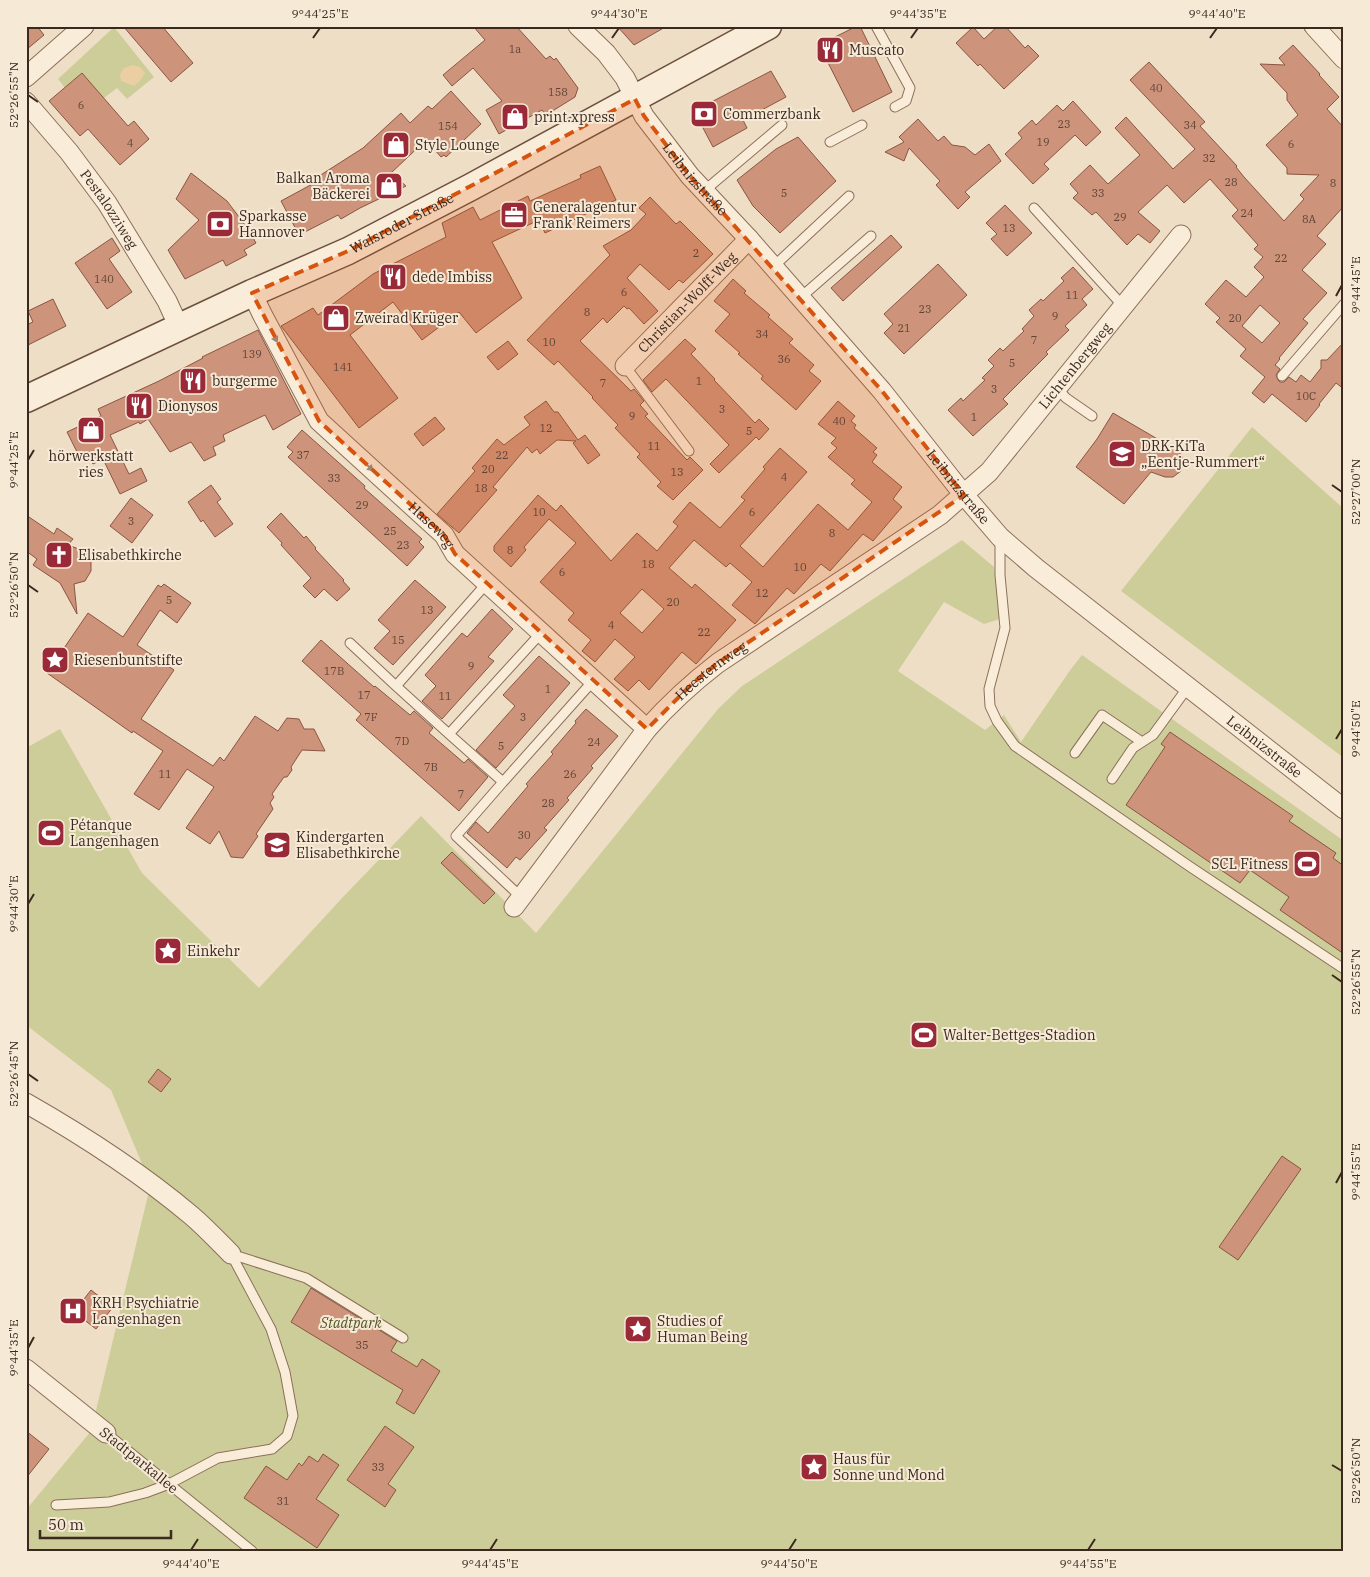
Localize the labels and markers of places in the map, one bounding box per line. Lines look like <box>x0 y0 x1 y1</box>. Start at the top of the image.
restaurant icon: Muscato <box>815 35 845 65</box>
place label: Muscato <box>849 41 904 59</box>
bank icon: Commerzbank <box>689 99 719 129</box>
shop icon: print.xpress <box>500 102 530 132</box>
place label: Commerzbank <box>723 105 821 123</box>
place label: print.xpress <box>534 108 615 126</box>
shop icon: Style Lounge <box>381 130 411 160</box>
place label: Style Lounge <box>415 136 499 154</box>
place label: Balkan Aroma Bäckerei <box>276 169 370 203</box>
shop icon: Balkan Aroma Bäckerei <box>374 171 404 201</box>
place label: Generalagentur Frank Reimers <box>533 198 637 232</box>
office icon: Generalagentur Frank Reimers <box>499 200 529 230</box>
place label: Sparkasse Hannover <box>239 207 307 241</box>
bank icon: Sparkasse Hannover <box>205 209 235 239</box>
restaurant icon: dede Imbiss <box>378 262 408 292</box>
place label: dede Imbiss <box>412 268 492 286</box>
shop icon: Zweirad Krüger <box>321 303 351 333</box>
place label: Zweirad Krüger <box>355 309 459 327</box>
restaurant icon: burgerme <box>178 366 208 396</box>
place label: burgerme <box>212 372 277 390</box>
restaurant icon: Dionysos <box>124 391 154 421</box>
place label: Dionysos <box>158 397 218 415</box>
shop icon: hörwerkstatt ries <box>76 415 106 445</box>
place label: DRK-KiTa „Eentje-Rummert“ <box>1141 437 1265 471</box>
school or university icon: DRK-KiTa „Eentje-Rummert“ <box>1107 439 1137 469</box>
place label: hörwerkstatt ries <box>49 447 133 481</box>
church icon: Elisabethkirche <box>44 540 74 570</box>
place label: Elisabethkirche <box>78 546 182 564</box>
place icon: Riesenbuntstifte <box>40 645 70 675</box>
place label: Riesenbuntstifte <box>74 651 183 669</box>
place label: Pétanque Langenhagen <box>70 816 159 850</box>
sports icon: Pétanque Langenhagen <box>36 818 66 848</box>
place label: Kindergarten Elisabethkirche <box>296 828 400 862</box>
school or university icon: Kindergarten Elisabethkirche <box>262 830 292 860</box>
sports icon: SCL Fitness <box>1292 849 1322 879</box>
place label: SCL Fitness <box>1211 855 1288 873</box>
place icon: Einkehr <box>153 936 183 966</box>
place label: Einkehr <box>187 942 241 960</box>
sports icon: Walter-Bettges-Stadion <box>909 1020 939 1050</box>
place label: Walter-Bettges-Stadion <box>943 1026 1096 1044</box>
place label: KRH Psychiatrie Langenhagen <box>92 1294 199 1328</box>
hospital icon: KRH Psychiatrie Langenhagen <box>58 1296 88 1326</box>
place label: Studies of Human Being <box>657 1312 748 1346</box>
place icon: Studies of Human Being <box>623 1314 653 1344</box>
place label: Haus für Sonne und Mond <box>833 1450 945 1484</box>
place icon: Haus für Sonne und Mond <box>799 1452 829 1482</box>

